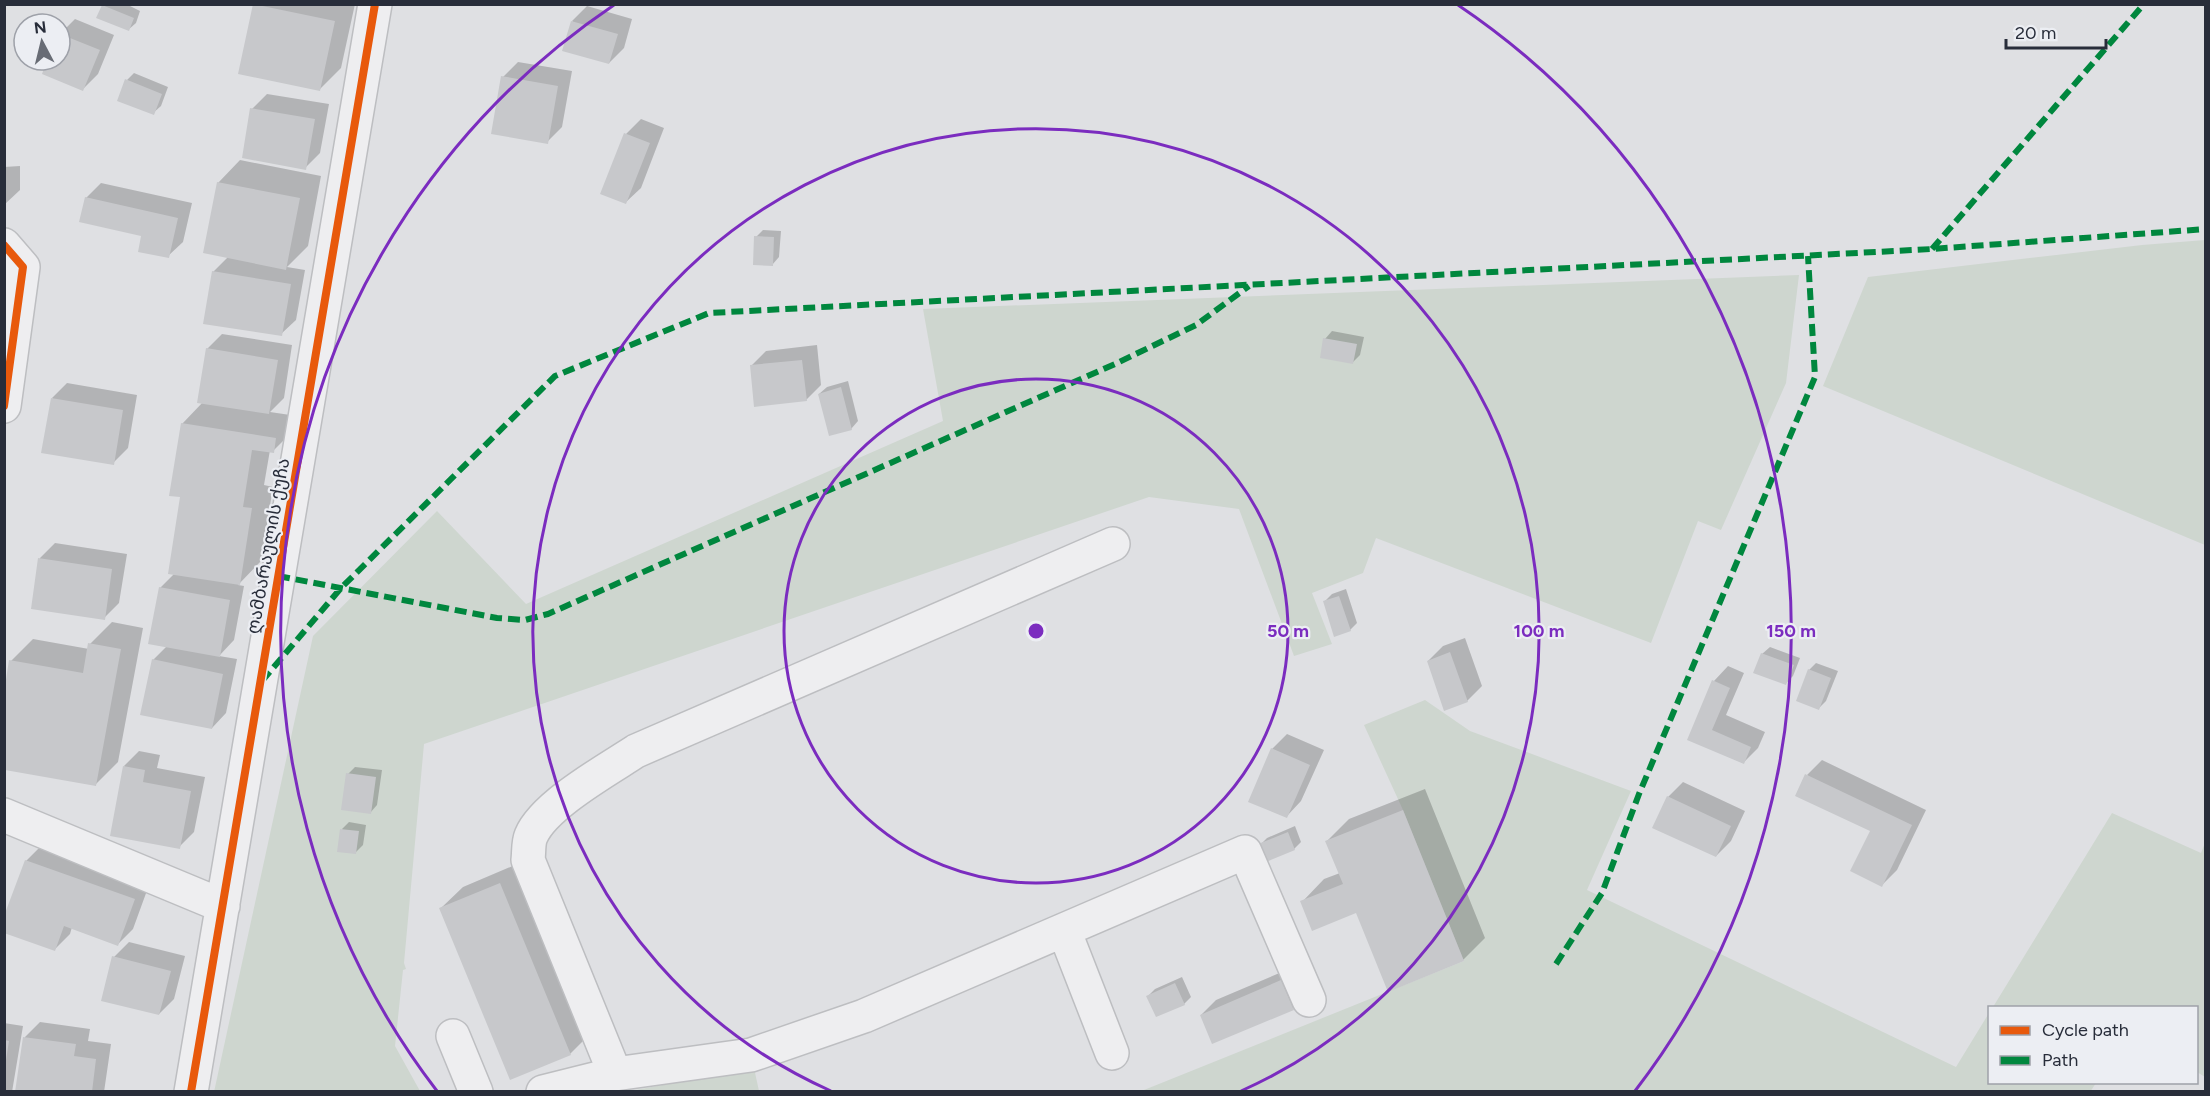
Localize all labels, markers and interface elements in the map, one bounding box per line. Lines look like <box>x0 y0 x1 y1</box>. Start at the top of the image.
north arrow <box>12 12 72 72</box>
scale bar <box>2006 12 2106 50</box>
text: N <box>33 17 48 38</box>
text: 20 m <box>2015 22 2056 44</box>
street label: ღამბარაულის ქუჩა <box>242 456 294 636</box>
text: 50 m <box>1267 620 1309 642</box>
text: 100 m <box>1514 620 1564 642</box>
text: 150 m <box>1766 620 1816 642</box>
centre of rings <box>1026 621 1046 641</box>
legend <box>1988 1006 2198 1084</box>
text: Cycle path <box>2042 1019 2129 1041</box>
text: Path <box>2042 1049 2078 1071</box>

